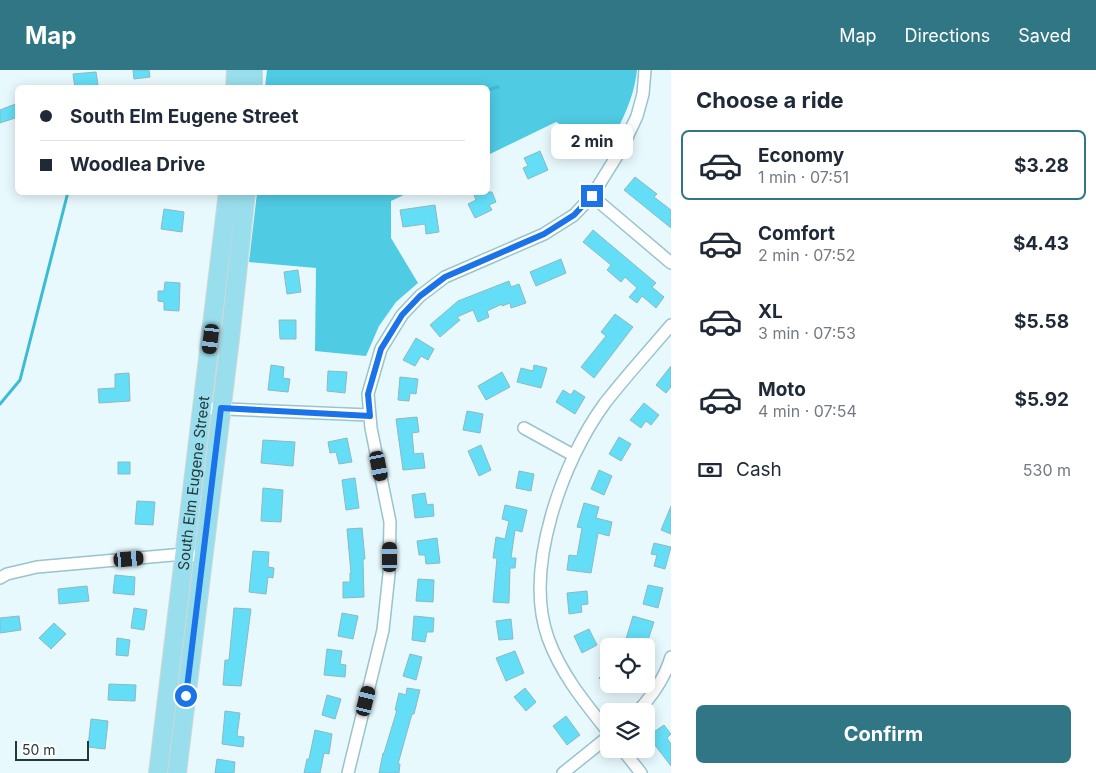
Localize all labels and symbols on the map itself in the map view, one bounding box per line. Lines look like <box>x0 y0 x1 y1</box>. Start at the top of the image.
callout: 2 min <box>551 124 633 158</box>
route end <box>581 185 603 207</box>
car <box>201 323 220 355</box>
street label: South Elm Eugene Street <box>173 395 213 571</box>
car <box>368 450 389 482</box>
car <box>382 542 397 572</box>
car <box>113 550 144 568</box>
route start <box>175 685 197 707</box>
car <box>355 685 376 717</box>
scale bar <box>15 738 89 761</box>

